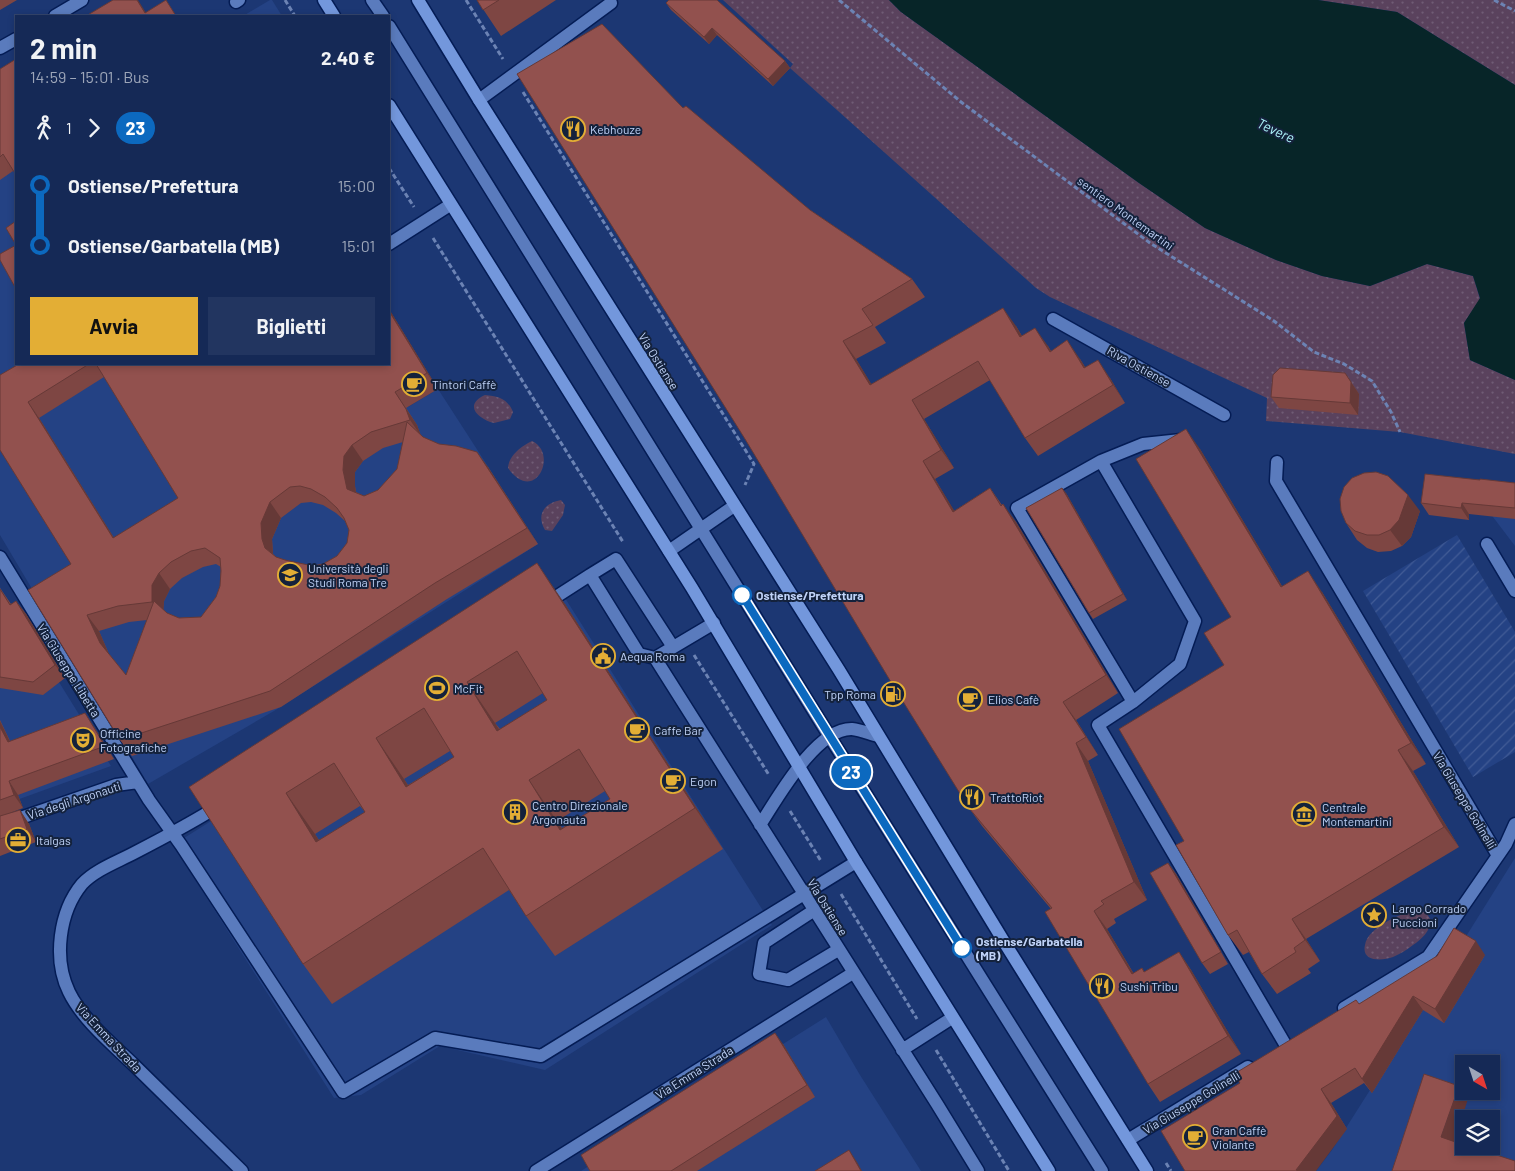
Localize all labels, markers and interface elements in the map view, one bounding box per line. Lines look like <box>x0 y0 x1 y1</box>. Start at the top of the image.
text: 2 min <box>30 31 97 65</box>
text: 2.40 € <box>321 46 375 69</box>
text: 14:59 – 15:01 · Bus <box>30 67 149 86</box>
icon: walk <box>30 114 58 142</box>
icon: forward <box>80 114 108 142</box>
water label: Tevere <box>1255 114 1297 146</box>
restaurant icon: Kebhouze <box>560 116 586 142</box>
text: 23 <box>126 117 145 139</box>
text: 1 <box>66 118 72 137</box>
place label: Kebhouze <box>590 122 641 136</box>
street label: sentiero Montemartini <box>1075 173 1177 253</box>
text: Ostiense/Prefettura <box>68 174 238 197</box>
text: 15:00 <box>338 176 375 195</box>
text: Ostiense/Garbatella (MB) <box>68 234 279 257</box>
text: 15:01 <box>342 236 375 255</box>
button: Avvia <box>30 297 198 355</box>
button: Biglietti <box>208 297 375 355</box>
street label: Via Ostiense <box>636 330 682 392</box>
street label: Riva Ostiense <box>1105 343 1173 389</box>
cafe icon: Tintori Caffè <box>401 371 427 397</box>
place label: Tintori Caffè <box>432 377 496 391</box>
place label: Università degli Studi Roma Tre <box>308 561 388 589</box>
school or university icon: Università degli Studi Roma Tre <box>277 562 303 588</box>
marker: Ostiense/Prefettura <box>732 585 752 605</box>
place label: Ostiense/Prefettura <box>756 588 864 602</box>
street label: Via Giuseppe Libetta <box>35 621 103 719</box>
public building icon: Aequa Roma <box>590 643 616 669</box>
place label: Aequa Roma <box>620 649 685 663</box>
sports icon: McFit <box>424 675 450 701</box>
place label: McFit <box>454 681 483 695</box>
fuel station icon: Tpp Roma <box>880 681 906 707</box>
cafe icon: Elios Cafè <box>957 686 983 712</box>
place label: Tpp Roma <box>824 687 876 701</box>
place label: Elios Cafè <box>988 692 1039 706</box>
cafe icon: Caffe Bar <box>624 717 650 743</box>
place label: Caffe Bar <box>654 723 703 737</box>
place label: Officine Fotografiche <box>100 726 167 754</box>
theatre icon: Officine Fotografiche <box>70 727 96 753</box>
street label: Via Giuseppe Golinelli <box>1430 749 1500 851</box>
line badge: 23 <box>828 756 874 788</box>
text: 23 <box>841 761 861 783</box>
cafe icon: Egon <box>660 768 686 794</box>
place label: Egon <box>690 774 717 788</box>
street label: Via degli Argonauti <box>26 778 122 822</box>
restaurant icon: TrattoRiot <box>959 784 985 810</box>
place label: TrattoRiot <box>990 790 1043 804</box>
place label: Centro Direzionale Argonauta <box>532 798 628 826</box>
building icon: Centro Direzionale Argonauta <box>502 799 528 825</box>
place label: Centrale Montemartini <box>1322 800 1392 828</box>
museum icon: Centrale Montemartini <box>1291 801 1317 827</box>
office icon: Italgas <box>5 827 31 853</box>
place label: Italgas <box>36 833 71 847</box>
street label: Via Ostiense <box>805 876 851 938</box>
place label: Largo Corrado Puccioni <box>1392 901 1466 929</box>
place icon: Largo Corrado Puccioni <box>1361 902 1387 928</box>
place label: Ostiense/Garbatella (MB) <box>975 934 1083 962</box>
marker: Ostiense/Garbatella (MB) <box>952 938 972 958</box>
restaurant icon: Sushi Tribu <box>1089 973 1115 999</box>
place label: Sushi Tribu <box>1120 979 1178 993</box>
street label: Via Emma Strada <box>74 1000 144 1074</box>
street label: Via Emma Strada <box>653 1043 735 1101</box>
north arrow <box>1455 1055 1500 1100</box>
map controls <box>1455 1055 1500 1155</box>
street label: Via Giuseppe Golinelli <box>1140 1067 1242 1137</box>
button: layers <box>1455 1110 1500 1155</box>
place label: Gran Caffè Violante <box>1212 1123 1266 1151</box>
cafe icon: Gran Caffè Violante <box>1182 1124 1208 1150</box>

